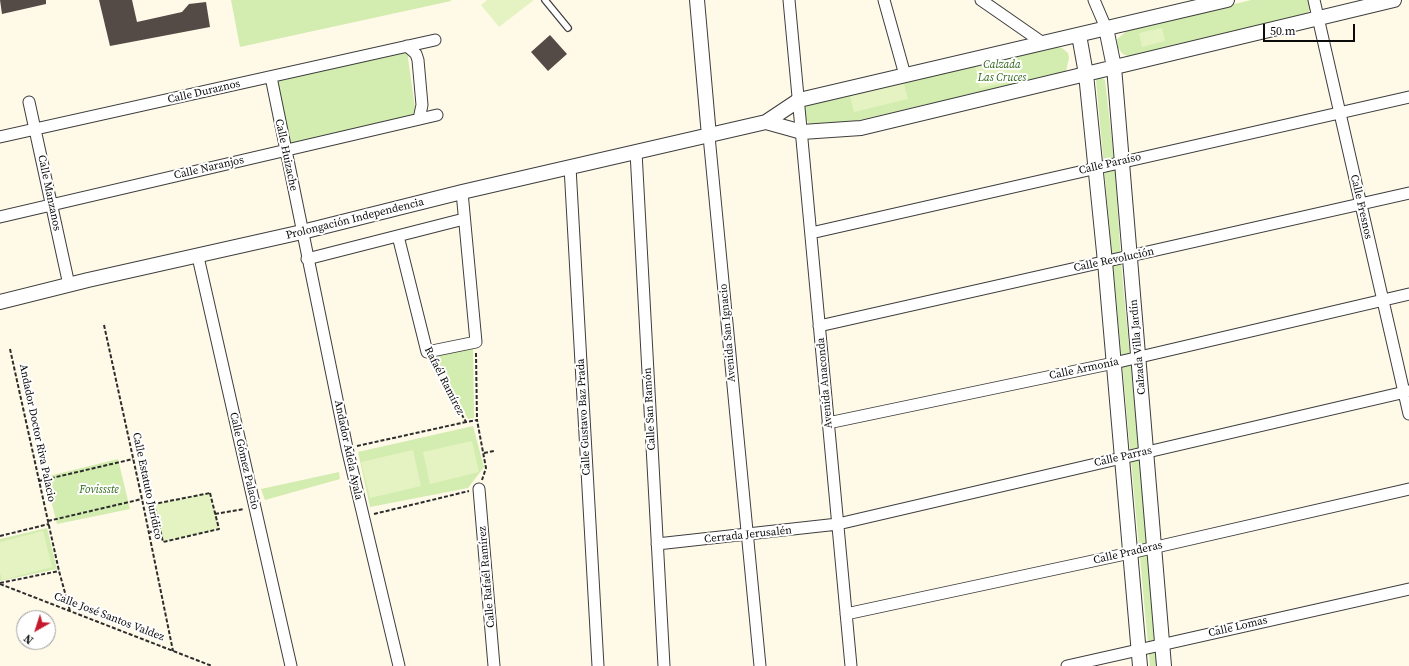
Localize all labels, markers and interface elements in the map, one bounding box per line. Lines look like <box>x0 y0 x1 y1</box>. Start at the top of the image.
scale bar <box>1265 16 1357 42</box>
text: 50 m <box>1270 23 1296 39</box>
park label: Calzada Las Cruces <box>978 58 1026 84</box>
street label: Calle Duraznos <box>166 77 242 107</box>
street label: Calle Huizache <box>272 118 300 192</box>
street label: Calle Paraíso <box>1078 150 1142 178</box>
street label: Calle Manzanos <box>35 154 63 232</box>
street label: Calle Naranjos <box>173 154 245 182</box>
street label: Calle Fresnos <box>1347 173 1375 241</box>
street label: Prolongación Independencia <box>285 195 425 243</box>
street label: Calle Revolución <box>1073 245 1155 275</box>
street label: Avenida San Ignacio <box>717 283 739 383</box>
street label: Calzada Villa Jardín <box>1127 299 1149 395</box>
street label: Avenida Anaconda <box>814 337 836 429</box>
street label: Rafaél Ramírez <box>421 345 467 417</box>
street label: Calle Armonía <box>1048 355 1120 383</box>
street label: Calle Gustavo Baz Prada <box>574 358 594 476</box>
street label: Andador Doctor Riva Palacio <box>16 363 58 503</box>
street label: Calle San Ramón <box>641 367 659 451</box>
street label: Andador Adela Ayala <box>331 399 365 501</box>
street label: Calle Gómez Palacio <box>226 411 262 511</box>
street label: Calle Estatuto Jurídico <box>129 431 165 541</box>
street label: Calle Parras <box>1093 444 1153 470</box>
park label: Fovissste <box>79 483 119 497</box>
street label: Cerrada Jerusalén <box>703 524 793 546</box>
street label: Calle Rafaél Ramírez <box>476 526 498 628</box>
street label: Calle Praderas <box>1092 539 1164 567</box>
street label: Calle José Santos Valdez <box>52 590 166 644</box>
north arrow <box>16 610 56 650</box>
street label: Calle Lomas <box>1207 614 1269 640</box>
text: N <box>21 631 37 647</box>

